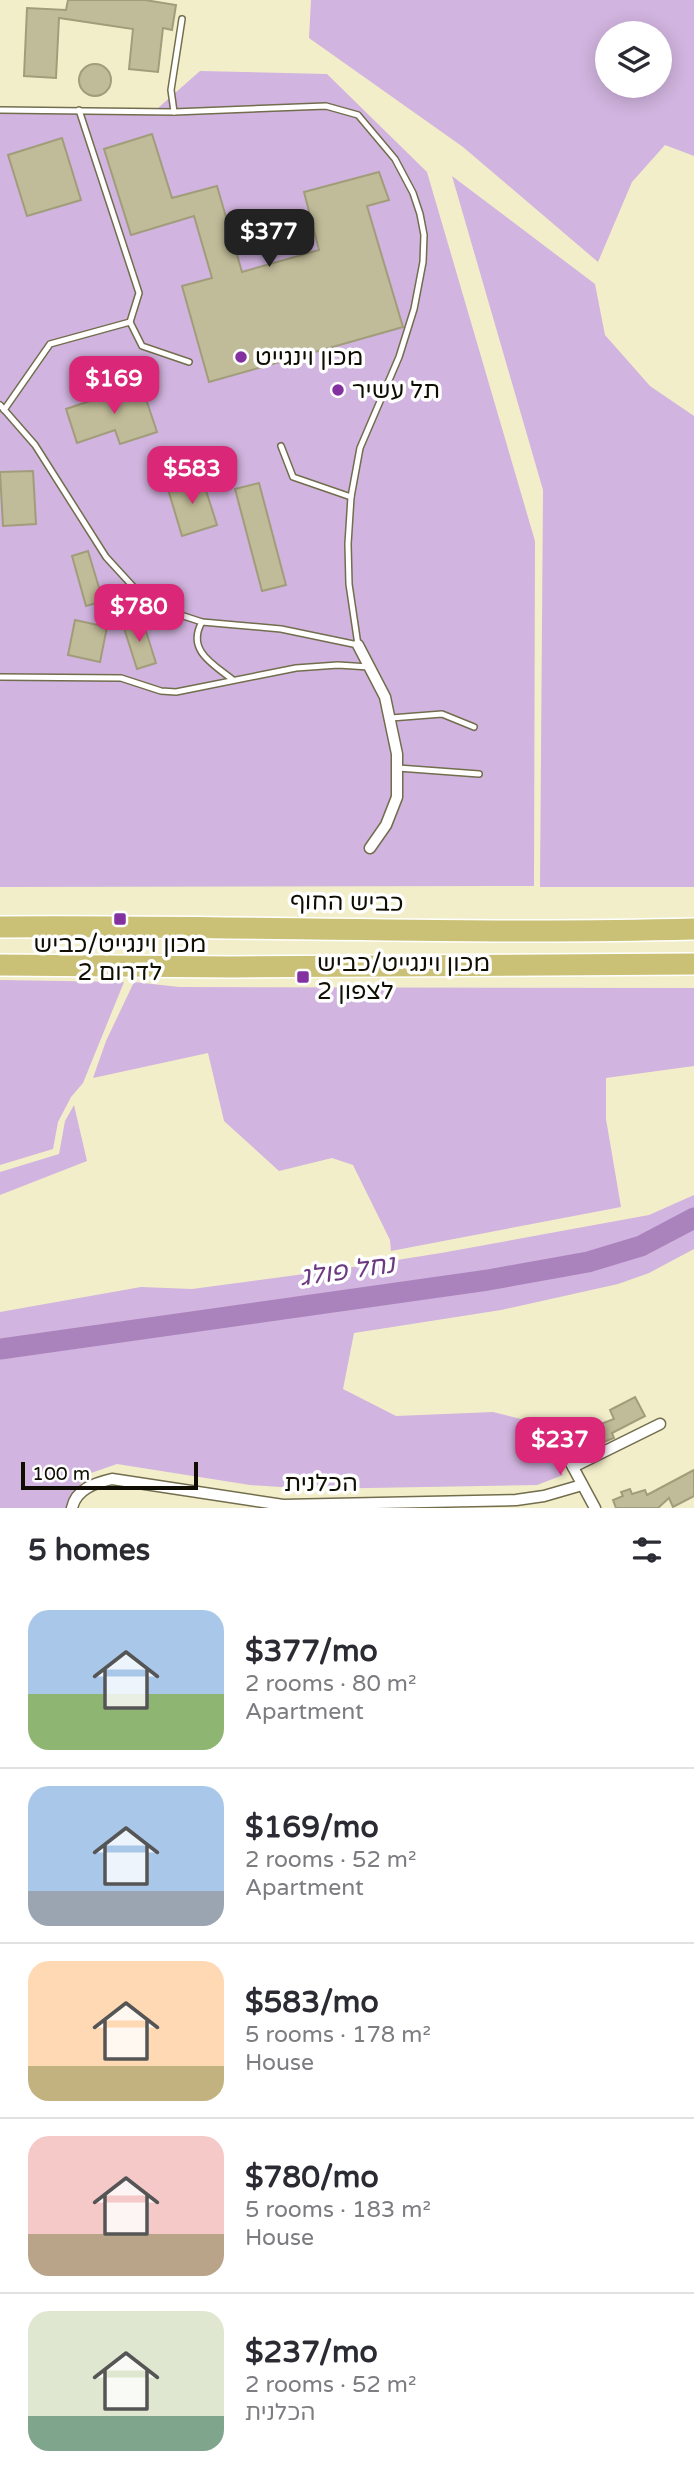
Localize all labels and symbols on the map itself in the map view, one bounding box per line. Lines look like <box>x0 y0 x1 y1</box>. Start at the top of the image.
pin: $377 <box>228 210 310 269</box>
place label: מכון וינגייט <box>255 343 363 372</box>
marker: מכון וינגייט <box>233 349 249 365</box>
pin: $169 <box>73 356 155 416</box>
place label: תל עשיר <box>352 376 440 405</box>
marker: תל עשיר <box>330 382 346 398</box>
pin: $583 <box>151 447 233 506</box>
pin: $780 <box>98 584 180 644</box>
street label: כביש החוף <box>290 887 404 918</box>
marker: מכון וינגייט/כביש 2 לדרום <box>112 911 128 927</box>
place label: מכון וינגייט/כביש 2 לדרום <box>33 930 207 987</box>
place label: מכון וינגייט/כביש 2 לצפון <box>317 949 490 1006</box>
marker: מכון וינגייט/כביש 2 לצפון <box>295 969 311 985</box>
water label: נחל פולג <box>298 1248 398 1292</box>
pin: $237 <box>519 1418 601 1477</box>
scale bar <box>21 1459 198 1491</box>
street label: הכלנית <box>284 1469 358 1498</box>

